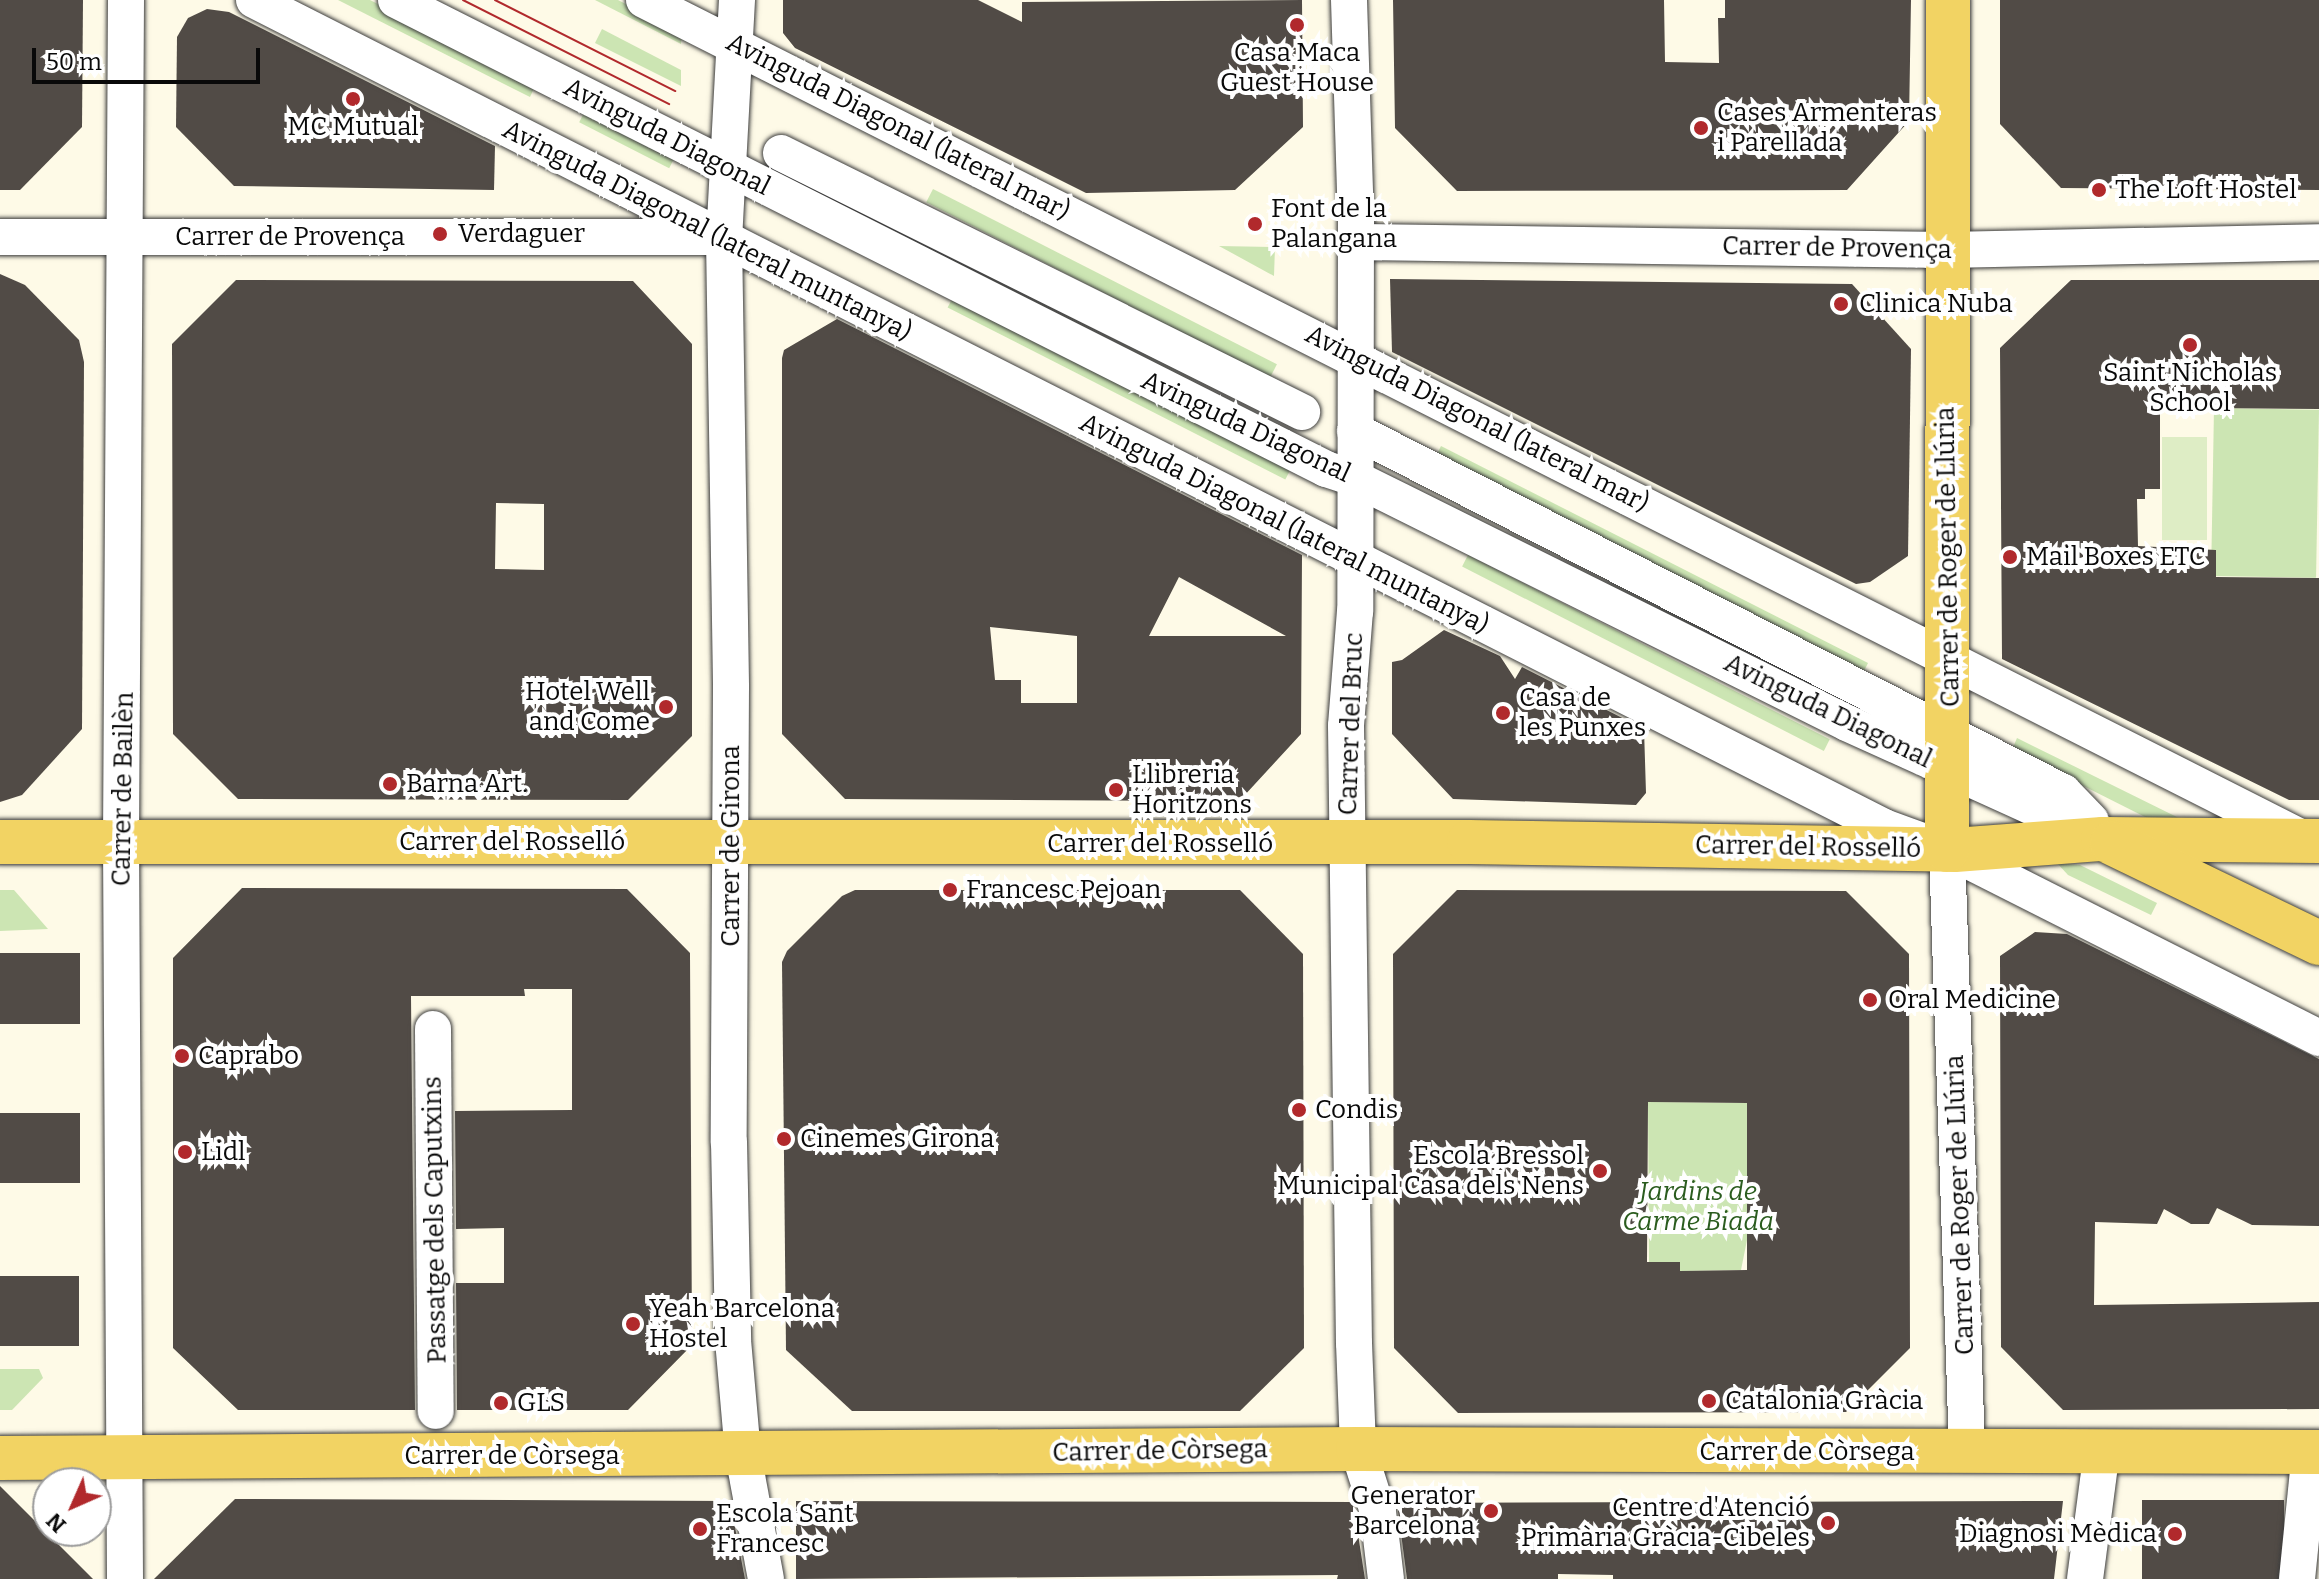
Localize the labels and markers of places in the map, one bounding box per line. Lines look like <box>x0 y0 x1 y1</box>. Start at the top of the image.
marker: Casa Maca Guest House <box>1288 16 1306 34</box>
place label: Casa Maca Guest House <box>1220 37 1374 98</box>
marker: MC Mutual <box>344 90 362 108</box>
place label: Cases Armenteras i Parellada <box>1717 97 1937 158</box>
place label: MC Mutual <box>287 111 419 143</box>
marker: Cases Armenteras i Parellada <box>1692 119 1710 137</box>
place label: The Loft Hostel <box>2115 174 2297 206</box>
marker: The Loft Hostel <box>2090 181 2108 199</box>
place label: Font de la Palangana <box>1271 193 1397 254</box>
marker: Font de la Palangana <box>1246 215 1264 233</box>
place label: Verdaguer <box>458 218 585 250</box>
marker: Verdaguer <box>429 223 451 245</box>
place label: Clinica Nuba <box>1859 288 2013 320</box>
marker: Clinica Nuba <box>1830 293 1852 315</box>
marker: Saint Nicholas School <box>2181 336 2199 354</box>
place label: Saint Nicholas School <box>2103 357 2277 418</box>
place label: Mail Boxes ETC <box>2026 541 2206 573</box>
marker: Mail Boxes ETC <box>2001 548 2019 566</box>
place label: Hotel Well and Come <box>525 676 650 738</box>
place label: Casa de les Punxes <box>1519 682 1646 744</box>
marker: Hotel Well and Come <box>657 698 675 716</box>
marker: Casa de les Punxes <box>1494 704 1512 722</box>
place label: Llibreria Horitzons <box>1132 759 1252 820</box>
place label: Barna Art. <box>406 768 528 800</box>
marker: Barna Art. <box>381 775 399 793</box>
marker: Llibreria Horitzons <box>1107 781 1125 799</box>
place label: Francesc Pejoan <box>966 874 1161 906</box>
marker: Francesc Pejoan <box>941 881 959 899</box>
place label: Oral Medicine <box>1888 984 2056 1016</box>
marker: Oral Medicine <box>1859 989 1881 1011</box>
place label: Caprabo <box>198 1040 299 1072</box>
marker: Caprabo <box>173 1047 191 1065</box>
place label: Condis <box>1315 1094 1398 1126</box>
marker: Condis <box>1290 1101 1308 1119</box>
place label: Cinemes Girona <box>800 1123 995 1155</box>
marker: Cinemes Girona <box>775 1130 793 1148</box>
place label: Lidl <box>201 1136 246 1168</box>
place label: Escola Bressol Municipal Casa dels Nens <box>1277 1140 1584 1202</box>
marker: Lidl <box>176 1143 194 1161</box>
marker: Escola Bressol Municipal Casa dels Nens <box>1591 1162 1609 1180</box>
place label: Yeah Barcelona Hostel <box>649 1293 835 1354</box>
marker: Yeah Barcelona Hostel <box>624 1315 642 1333</box>
place label: Catalonia Gràcia <box>1725 1385 1923 1417</box>
place label: GLS <box>517 1387 565 1419</box>
marker: Catalonia Gràcia <box>1700 1392 1718 1410</box>
marker: GLS <box>492 1394 510 1412</box>
place label: Generator Barcelona <box>1351 1480 1475 1542</box>
place label: Centre d'Atenció Primària Gràcia-Cibeles <box>1521 1492 1810 1554</box>
place label: Escola Sant Francesc <box>716 1498 854 1560</box>
marker: Generator Barcelona <box>1482 1502 1500 1520</box>
marker: Centre d'Atenció Primària Gràcia-Cibeles <box>1817 1512 1839 1534</box>
place label: Diagnosi Mèdica <box>1959 1518 2157 1550</box>
marker: Escola Sant Francesc <box>691 1520 709 1538</box>
marker: Diagnosi Mèdica <box>2164 1523 2186 1545</box>

